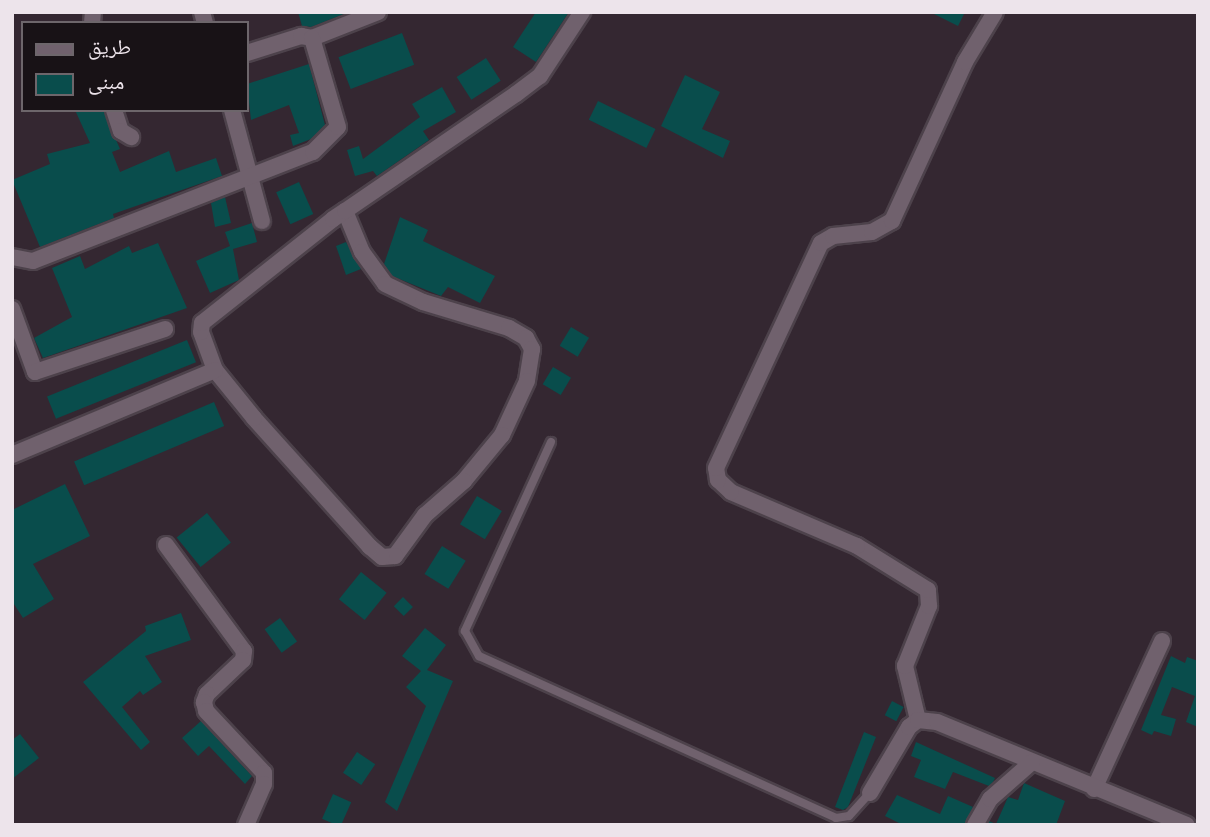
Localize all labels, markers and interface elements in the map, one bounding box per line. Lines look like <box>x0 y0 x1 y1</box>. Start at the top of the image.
legend <box>21 21 248 112</box>
text: طريق <box>88 33 131 60</box>
text: مبنى <box>88 68 124 95</box>

